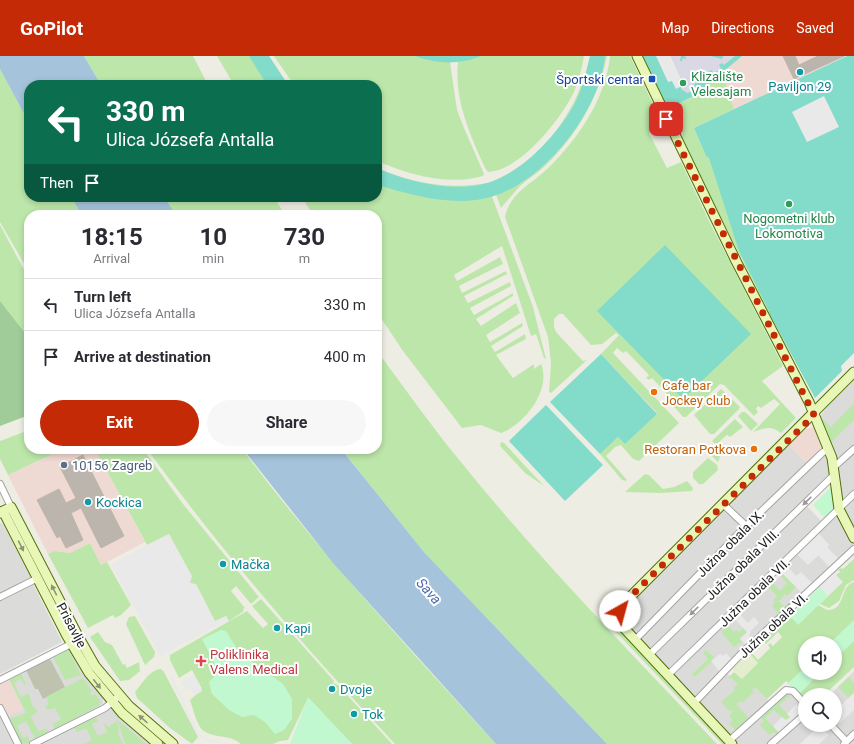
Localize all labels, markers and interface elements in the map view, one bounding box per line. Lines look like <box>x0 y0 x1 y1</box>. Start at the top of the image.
text: GoPilot <box>20 17 83 40</box>
text: Map <box>662 20 689 36</box>
text: Directions <box>711 20 774 36</box>
text: Saved <box>796 20 834 36</box>
marker: Paviljon 29 <box>795 67 805 77</box>
place label: Klizalište Velesajam <box>691 69 751 99</box>
place label: Športski centar <box>556 72 645 87</box>
marker: Športski centar <box>647 74 657 84</box>
marker: Klizalište Velesajam <box>678 78 688 88</box>
place label: Paviljon 29 <box>768 79 832 94</box>
text: 330 m <box>106 95 185 128</box>
icon: left <box>40 96 92 148</box>
pin <box>649 102 683 136</box>
icon: arrive <box>655 108 677 130</box>
text: Ulica Józsefa Antalla <box>106 129 274 150</box>
icon: arrive <box>81 172 103 194</box>
text: Then <box>40 174 73 192</box>
marker: Nogometni klub Lokomotiva <box>784 199 794 209</box>
place label: Nogometni klub Lokomotiva <box>743 211 835 241</box>
text: 18:15 <box>81 223 143 251</box>
text: 10 <box>199 223 227 251</box>
text: 730 <box>284 223 325 251</box>
text: Arrival <box>93 251 130 266</box>
text: min <box>202 251 224 266</box>
text: m <box>299 251 310 266</box>
text: Turn left <box>74 288 131 306</box>
icon: left <box>40 294 62 316</box>
text: 330 m <box>324 296 366 314</box>
text: Ulica Józsefa Antalla <box>74 306 196 321</box>
icon: arrive <box>40 346 62 368</box>
text: Arrive at destination <box>74 348 211 366</box>
text: 400 m <box>324 348 366 366</box>
place label: Cafe bar Jockey club <box>662 378 730 408</box>
marker: Cafe bar Jockey club <box>649 387 659 397</box>
button: Exit <box>40 400 199 446</box>
button: Share <box>207 400 366 446</box>
place label: Restoran Potkova <box>644 442 746 457</box>
marker: Restoran Potkova <box>749 444 759 454</box>
place label: 10156 Zagreb <box>72 458 152 473</box>
marker: 10156 Zagreb <box>59 460 69 470</box>
place label: Kockica <box>96 495 142 510</box>
one-way arrow <box>802 496 812 506</box>
marker: Kockica <box>83 497 93 507</box>
street label: Južna obala IX. <box>694 507 767 580</box>
street label: Južna obala VIII. <box>703 526 782 603</box>
one-way arrow <box>18 540 24 551</box>
street label: Južna obala VII. <box>716 555 793 630</box>
place label: Mačka <box>231 557 270 572</box>
marker: Mačka <box>218 559 228 569</box>
water label: Sava <box>413 575 445 607</box>
one-way arrow <box>51 584 57 596</box>
position arrow <box>599 590 641 632</box>
street label: Južna obala VI. <box>736 590 811 661</box>
street label: Prisavlje <box>53 600 90 650</box>
one-way arrow <box>689 607 699 616</box>
place label: Kapi <box>285 621 311 636</box>
marker: Kapi <box>272 623 282 633</box>
map controls <box>798 636 842 732</box>
button: sound <box>798 636 842 680</box>
place label: Poliklinika Valens Medical <box>210 647 298 677</box>
marker: Poliklinika Valens Medical <box>195 655 207 667</box>
one-way arrow <box>93 678 101 689</box>
place label: Dvoje <box>340 682 372 697</box>
marker: Dvoje <box>327 684 337 694</box>
button: search <box>798 688 842 732</box>
place label: Tok <box>362 707 384 722</box>
marker: Tok <box>349 709 359 719</box>
one-way arrow <box>138 715 148 724</box>

